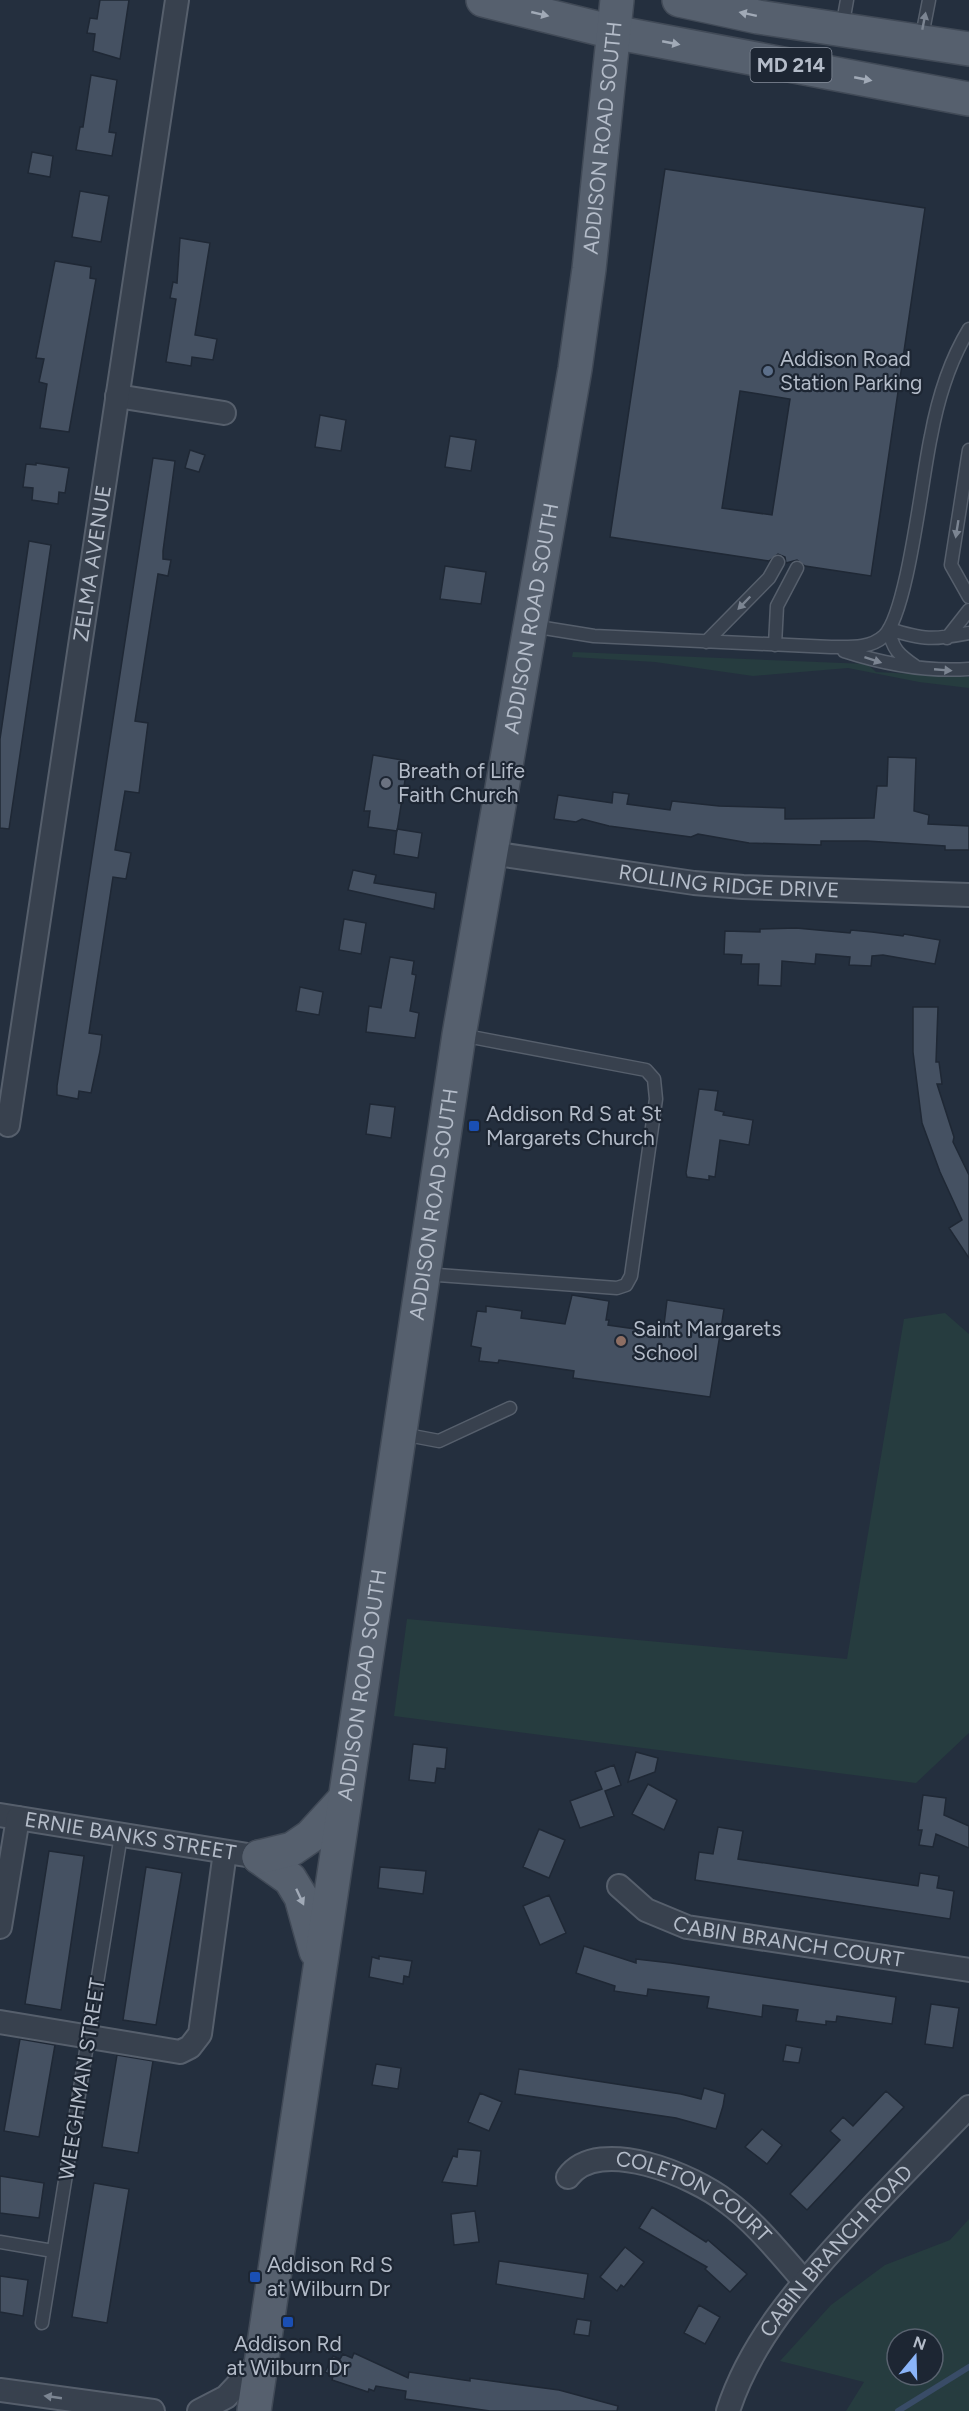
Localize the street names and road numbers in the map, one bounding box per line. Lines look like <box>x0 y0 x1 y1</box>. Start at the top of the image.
street label: ADDISON ROAD SOUTH <box>578 20 627 256</box>
road number: MD 214 <box>750 48 832 82</box>
street label: ZELMA AVENUE <box>68 483 116 643</box>
street label: ADDISON ROAD SOUTH <box>499 501 563 736</box>
street label: ROLLING RIDGE DRIVE <box>617 859 840 902</box>
street label: ADDISON ROAD SOUTH <box>404 1087 463 1322</box>
street label: ADDISON ROAD SOUTH <box>332 1567 391 1803</box>
street label: ERNIE BANKS STREET <box>23 1806 238 1865</box>
street label: CABIN BRANCH COURT <box>669 1910 906 1972</box>
street label: WEEGHMAN STREET <box>53 1976 110 2182</box>
street label: COLETON COURT <box>615 2146 777 2248</box>
street label: CABIN BRANCH ROAD <box>759 2160 919 2344</box>

